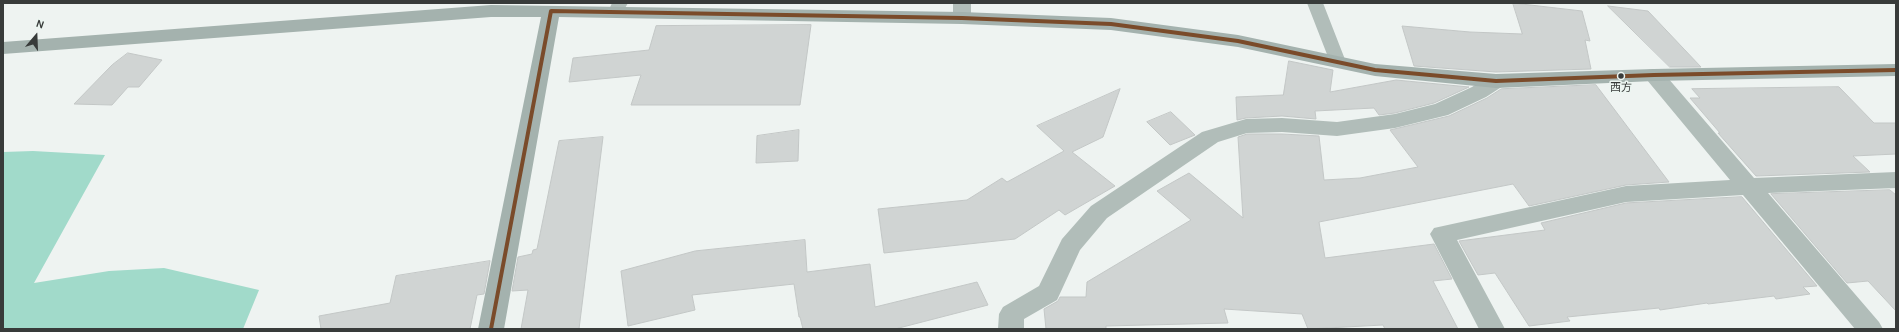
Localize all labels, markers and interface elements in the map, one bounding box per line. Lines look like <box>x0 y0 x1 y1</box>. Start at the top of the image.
north arrow <box>16 16 56 56</box>
text: N <box>34 17 46 32</box>
marker: 西方 <box>1616 71 1626 81</box>
place label: 西方 <box>1610 81 1632 95</box>

